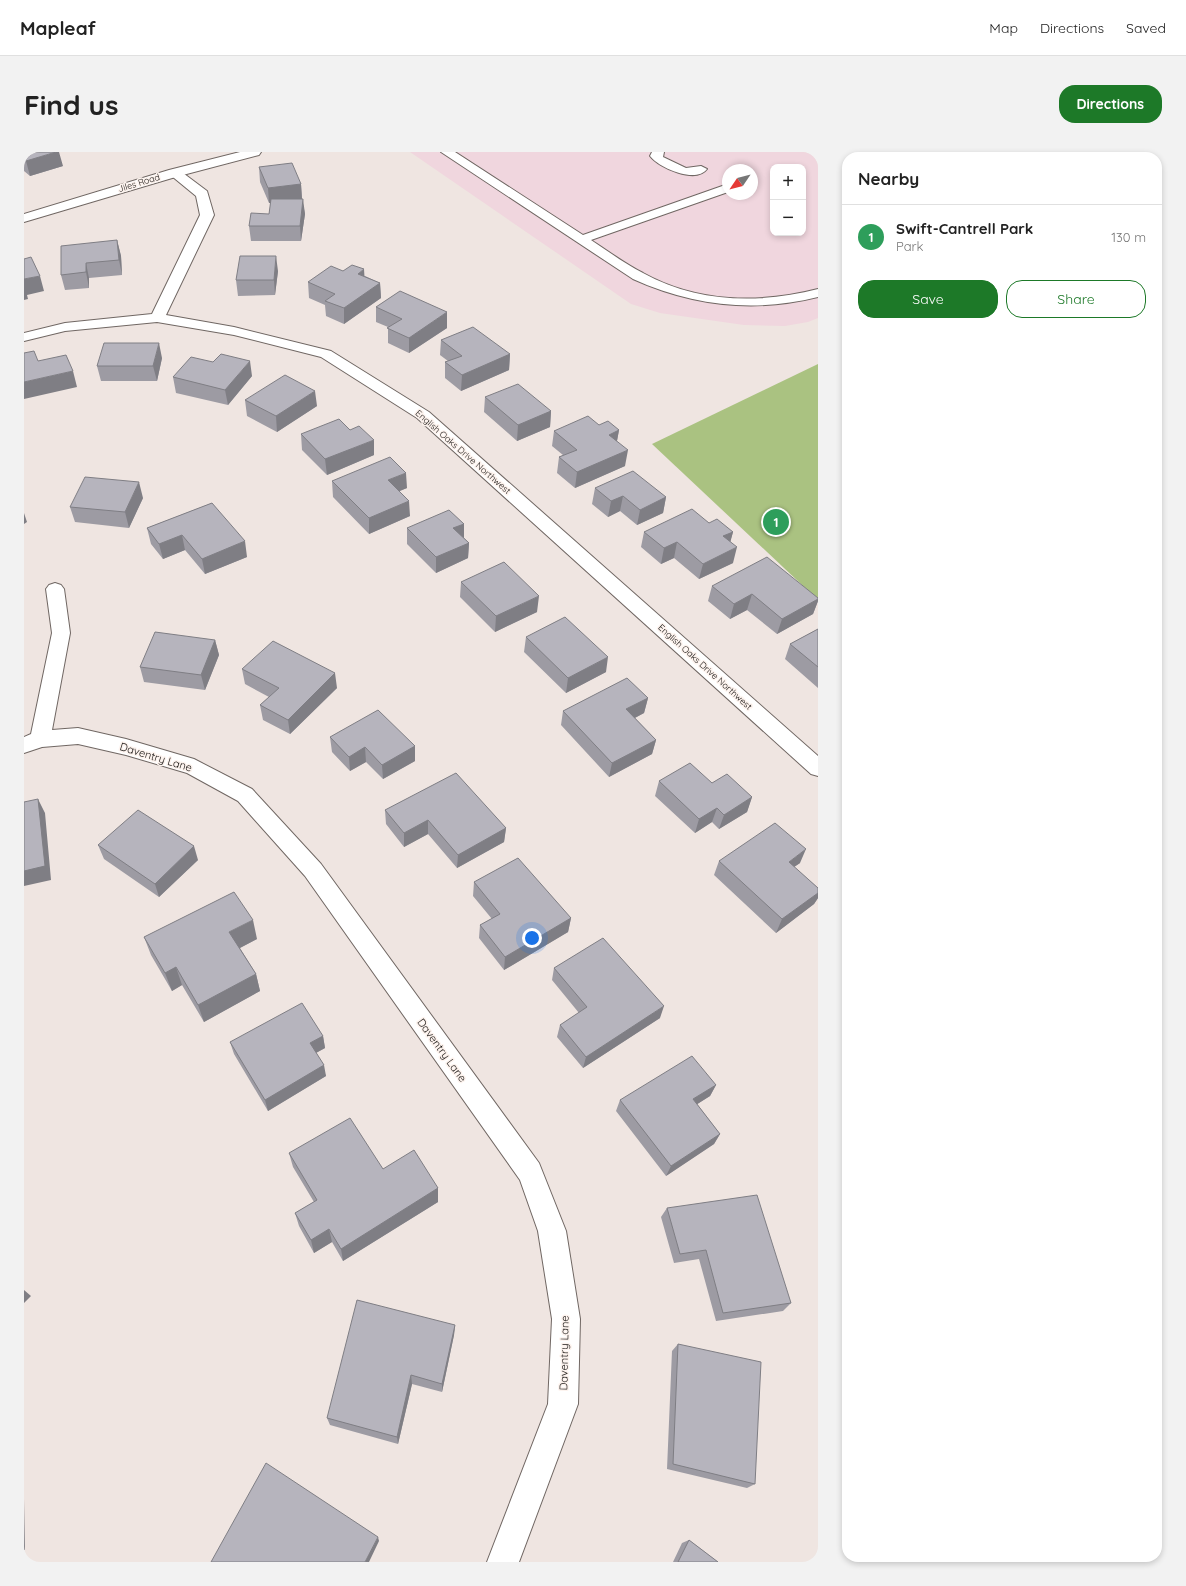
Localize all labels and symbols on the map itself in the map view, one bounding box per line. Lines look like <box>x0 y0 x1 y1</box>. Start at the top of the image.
north arrow <box>722 164 758 200</box>
street label: Jiles Road <box>117 171 161 194</box>
street label: English Oaks Drive Northwest <box>414 407 513 496</box>
pin: 1 <box>763 507 789 537</box>
street label: English Oaks Drive Northwest <box>656 622 754 712</box>
street label: Daventry Lane <box>118 739 194 775</box>
your location <box>522 928 542 948</box>
street label: Daventry Lane <box>414 1016 470 1084</box>
street label: Daventry Lane <box>556 1315 572 1391</box>

